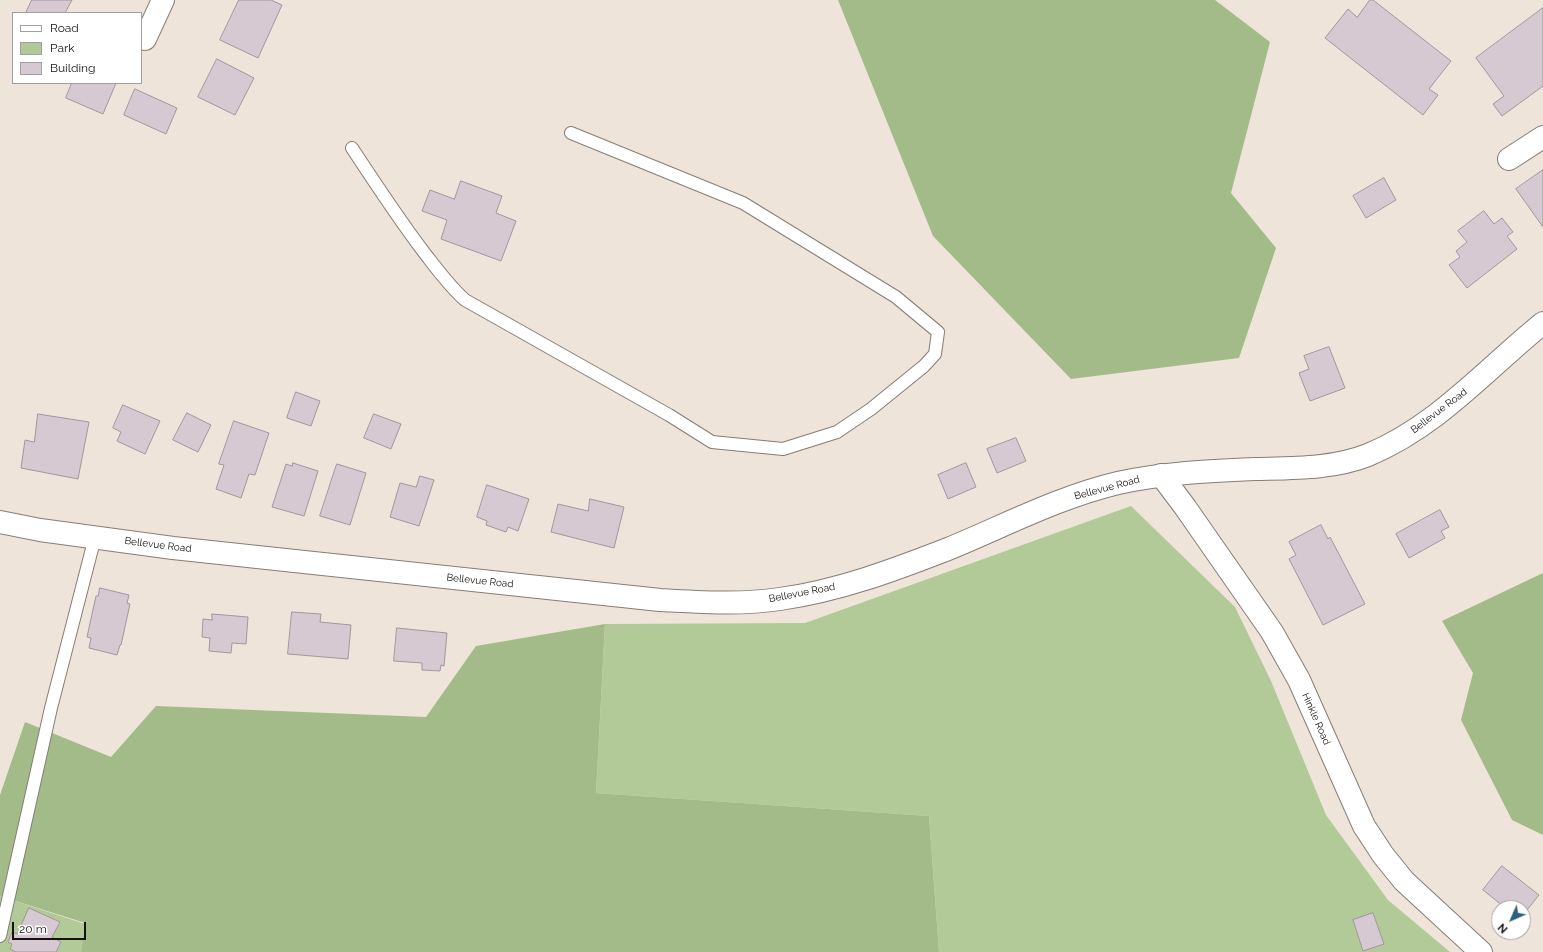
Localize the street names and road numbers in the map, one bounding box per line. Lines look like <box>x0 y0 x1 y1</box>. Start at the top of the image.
street label: Bellevue Road <box>1408 386 1470 436</box>
street label: Bellevue Road <box>1073 473 1141 503</box>
street label: Bellevue Road <box>124 535 192 555</box>
street label: Bellevue Road <box>446 572 514 590</box>
street label: Bellevue Road <box>768 581 836 605</box>
street label: Hinkle Road <box>1299 691 1333 747</box>

